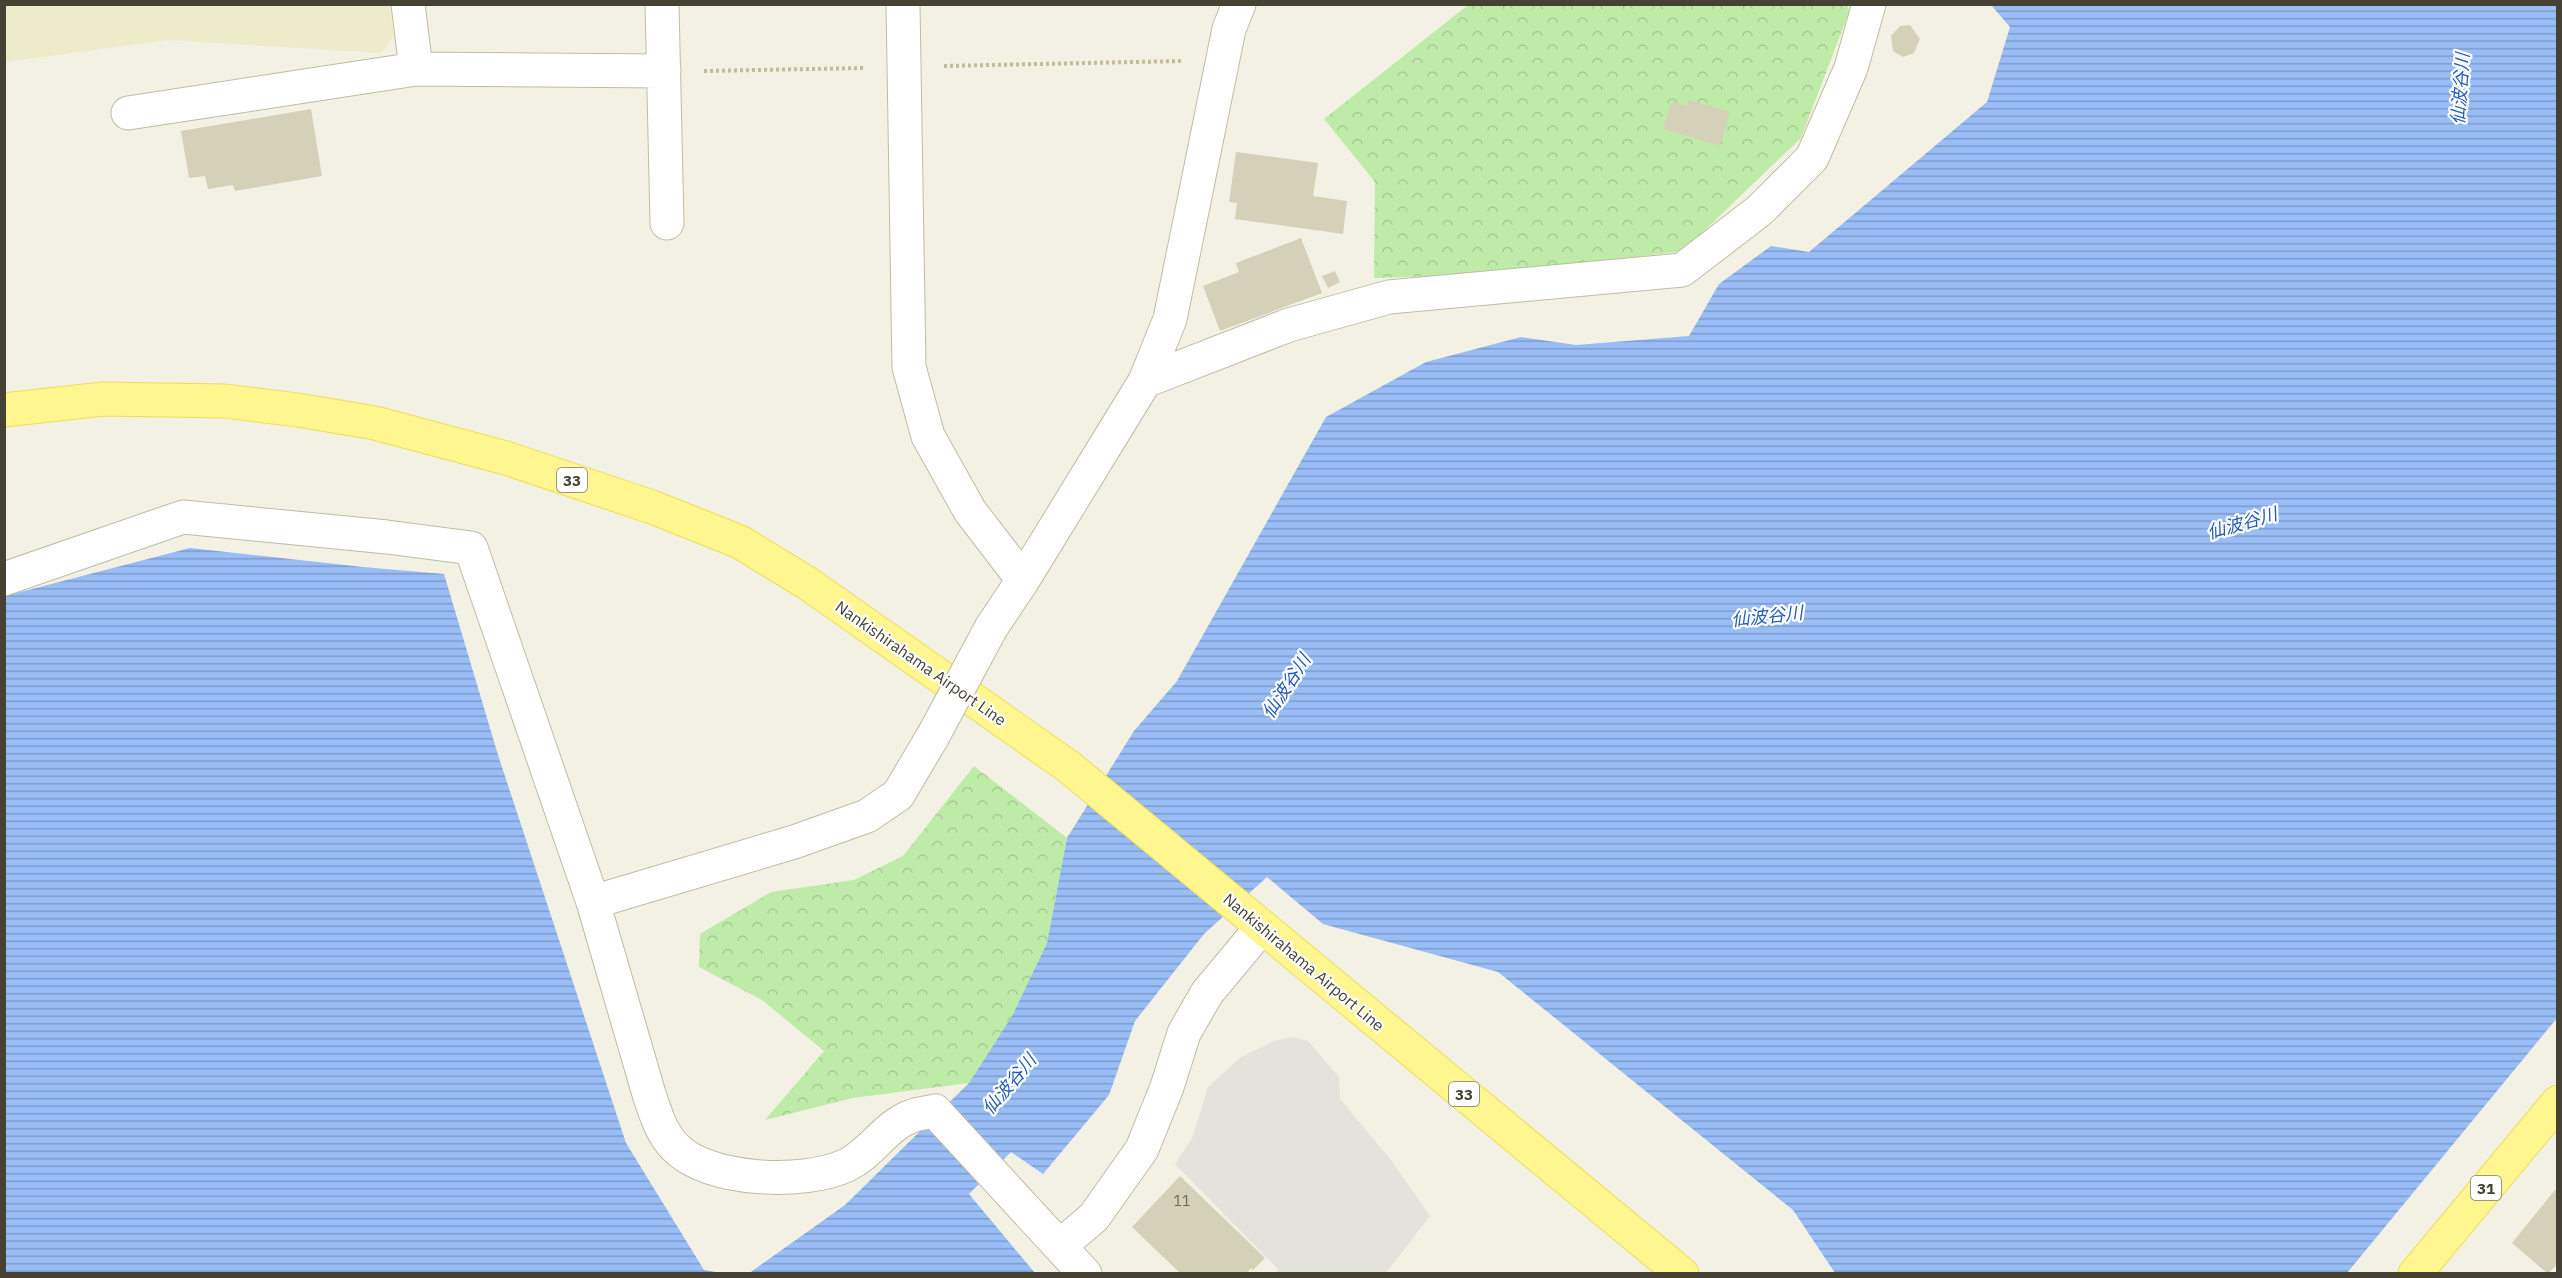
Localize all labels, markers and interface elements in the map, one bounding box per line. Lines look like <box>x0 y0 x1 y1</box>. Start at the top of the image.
water label: 仙波谷川 <box>2446 50 2474 126</box>
road number: 33 <box>557 468 587 492</box>
water label: 仙波谷川 <box>2204 501 2282 544</box>
street label: Nankishirahama Airport Line <box>832 596 1011 730</box>
water label: 仙波谷川 <box>1730 601 1806 631</box>
water label: 仙波谷川 <box>1257 648 1316 722</box>
street label: Nankishirahama Airport Line <box>1219 889 1389 1035</box>
water label: 仙波谷川 <box>977 1047 1042 1119</box>
road number: 33 <box>1449 1082 1479 1106</box>
road number: 31 <box>2471 1176 2501 1200</box>
house number: 11 <box>1174 1192 1190 1210</box>

